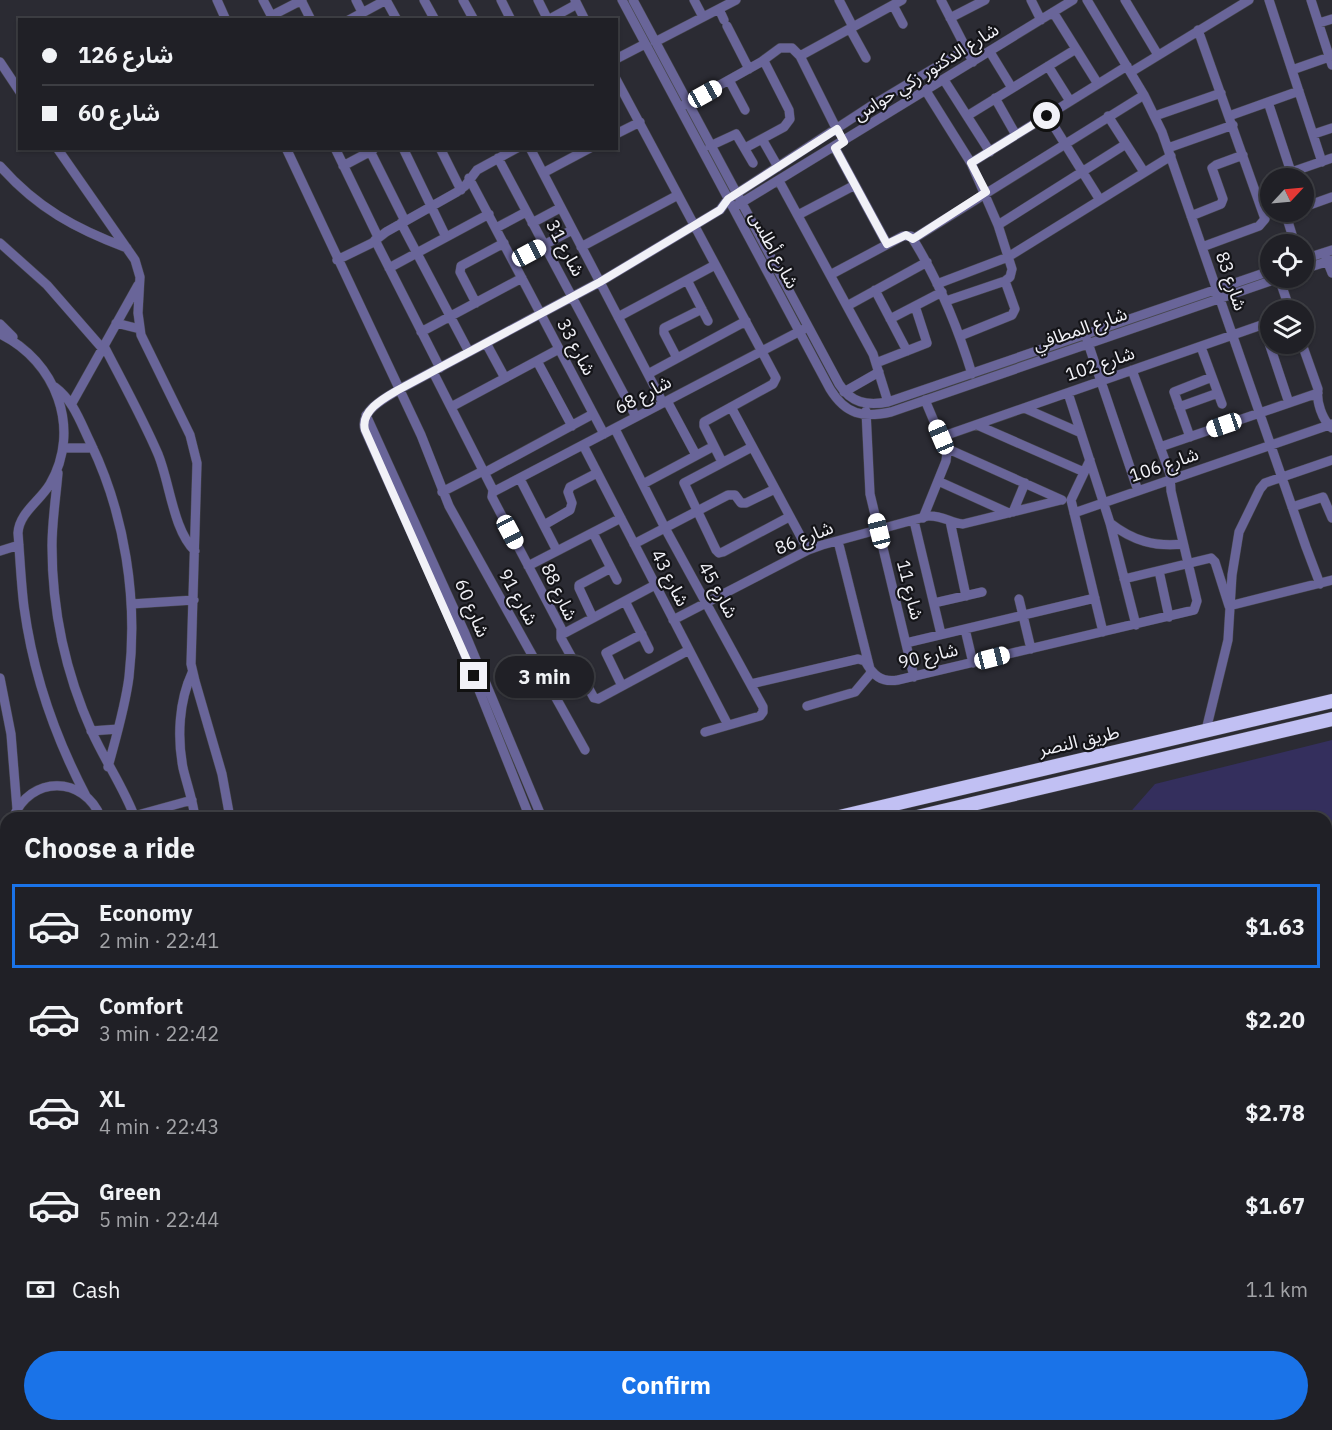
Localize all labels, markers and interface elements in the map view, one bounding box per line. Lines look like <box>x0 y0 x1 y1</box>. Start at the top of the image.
street label: شارع الدكتور زكي حواس <box>849 17 1004 128</box>
text: شارع 126 <box>78 40 173 69</box>
car <box>685 77 725 111</box>
text: شارع 60 <box>78 98 160 127</box>
route start <box>1033 102 1060 129</box>
north arrow <box>1260 168 1314 222</box>
map controls <box>1260 168 1314 354</box>
street label: شارع أطلس <box>742 207 804 294</box>
street label: شارع 31 <box>538 215 590 281</box>
button: locate <box>1260 234 1314 288</box>
car <box>509 237 549 269</box>
street label: شارع 83 <box>1208 248 1252 314</box>
button: layers <box>1260 300 1314 354</box>
street label: شارع المطافي <box>1030 302 1131 358</box>
street label: شارع 33 <box>549 314 601 380</box>
street label: شارع 102 <box>1062 341 1138 389</box>
street label: شارع 68 <box>610 370 676 422</box>
car <box>1204 411 1244 439</box>
car <box>926 417 956 457</box>
street label: شارع 106 <box>1126 442 1202 490</box>
car <box>866 511 892 551</box>
car <box>494 512 526 552</box>
street label: شارع 86 <box>771 515 838 562</box>
street label: شارع 43 <box>644 545 695 612</box>
street label: شارع 45 <box>691 558 743 623</box>
street label: شارع 11 <box>889 558 929 623</box>
street label: شارع 88 <box>533 559 583 626</box>
street label: شارع 91 <box>491 565 543 630</box>
street label: شارع 60 <box>447 575 495 642</box>
street label: شارع 90 <box>896 637 961 676</box>
car <box>972 645 1012 671</box>
callout: 3 min <box>495 655 594 697</box>
route end <box>460 662 487 689</box>
text: 3 min <box>518 663 571 690</box>
street label: طريق النصر <box>1035 720 1122 761</box>
text: Choose a ride <box>24 830 195 865</box>
text: Economy <box>99 898 193 927</box>
icon: car <box>27 899 81 953</box>
text: $1.63 <box>1245 912 1305 941</box>
text: 2 min · 22:41 <box>99 927 219 954</box>
text: Comfort <box>99 991 183 1020</box>
icon: car <box>27 992 81 1046</box>
text: $2.20 <box>1245 1005 1305 1034</box>
text: 3 min · 22:42 <box>99 1020 219 1047</box>
text: XL <box>99 1084 125 1113</box>
icon: car <box>27 1085 81 1139</box>
text: $2.78 <box>1245 1098 1305 1127</box>
text: 4 min · 22:43 <box>99 1113 219 1140</box>
text: Green <box>99 1177 161 1206</box>
icon: car <box>27 1178 81 1232</box>
text: $1.67 <box>1245 1191 1305 1220</box>
text: 5 min · 22:44 <box>99 1206 219 1233</box>
icon: cash <box>24 1273 57 1306</box>
text: Cash <box>72 1275 121 1304</box>
text: 1.1 km <box>1246 1276 1308 1303</box>
button: Confirm <box>24 1351 1308 1420</box>

